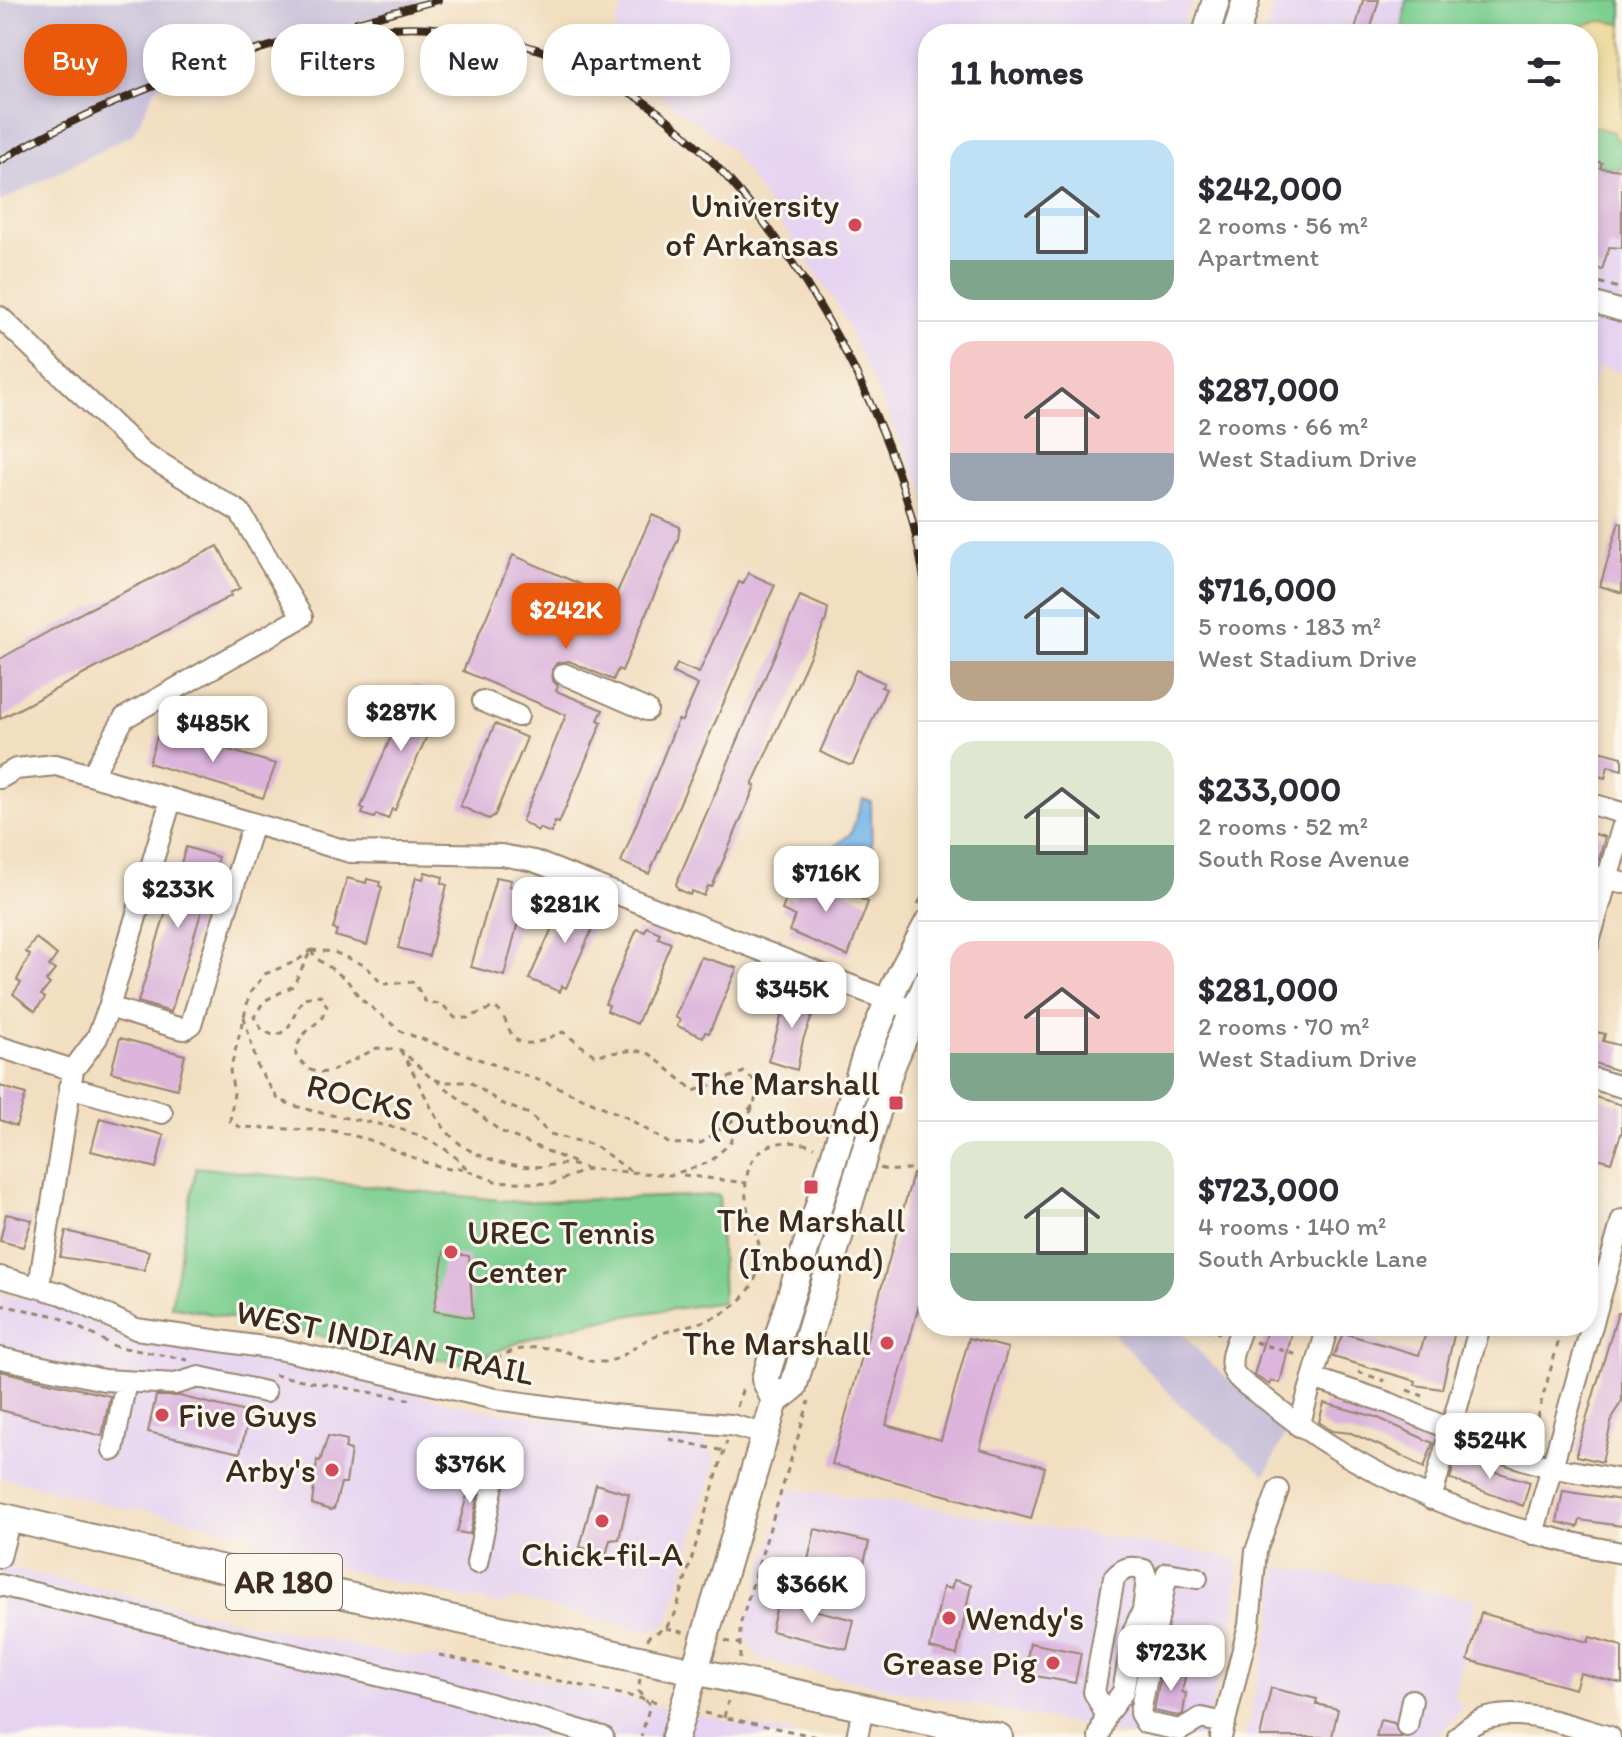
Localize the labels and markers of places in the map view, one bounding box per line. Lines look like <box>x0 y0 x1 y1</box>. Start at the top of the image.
place label: University of Arkansas <box>665 185 839 265</box>
marker: University of Arkansas <box>846 216 864 234</box>
pin: $242K <box>510 583 622 651</box>
pin: $287K <box>345 685 457 753</box>
pin: $485K <box>157 696 269 764</box>
pin: $716K <box>770 846 882 914</box>
pin: $233K <box>122 862 234 930</box>
pin: $281K <box>509 877 621 945</box>
pin: $345K <box>736 962 848 1030</box>
place label: The Marshall (Outbound) <box>691 1063 880 1143</box>
marker: The Marshall (Outbound) <box>887 1094 905 1112</box>
marker: The Marshall (Inbound) <box>802 1178 820 1196</box>
place label: The Marshall (Inbound) <box>717 1200 906 1280</box>
place label: UREC Tennis Center <box>467 1212 655 1292</box>
marker: UREC Tennis Center <box>442 1243 460 1261</box>
place label: The Marshall <box>682 1323 871 1364</box>
marker: The Marshall <box>878 1334 896 1352</box>
place label: Five Guys <box>178 1395 317 1436</box>
marker: Five Guys <box>153 1406 171 1424</box>
pin: $524K <box>1434 1413 1546 1481</box>
pin: $376K <box>414 1437 526 1505</box>
place label: Arby's <box>225 1450 316 1491</box>
marker: Arby's <box>323 1461 341 1479</box>
marker: Chick-fil-A <box>593 1512 611 1530</box>
place label: Chick-fil-A <box>521 1534 683 1575</box>
pin: $366K <box>756 1557 868 1625</box>
place label: Wendy's <box>965 1598 1084 1639</box>
marker: Wendy's <box>940 1609 958 1627</box>
pin: $723K <box>1115 1625 1227 1693</box>
place label: Grease Pig <box>882 1643 1038 1684</box>
marker: Grease Pig <box>1044 1654 1062 1672</box>

